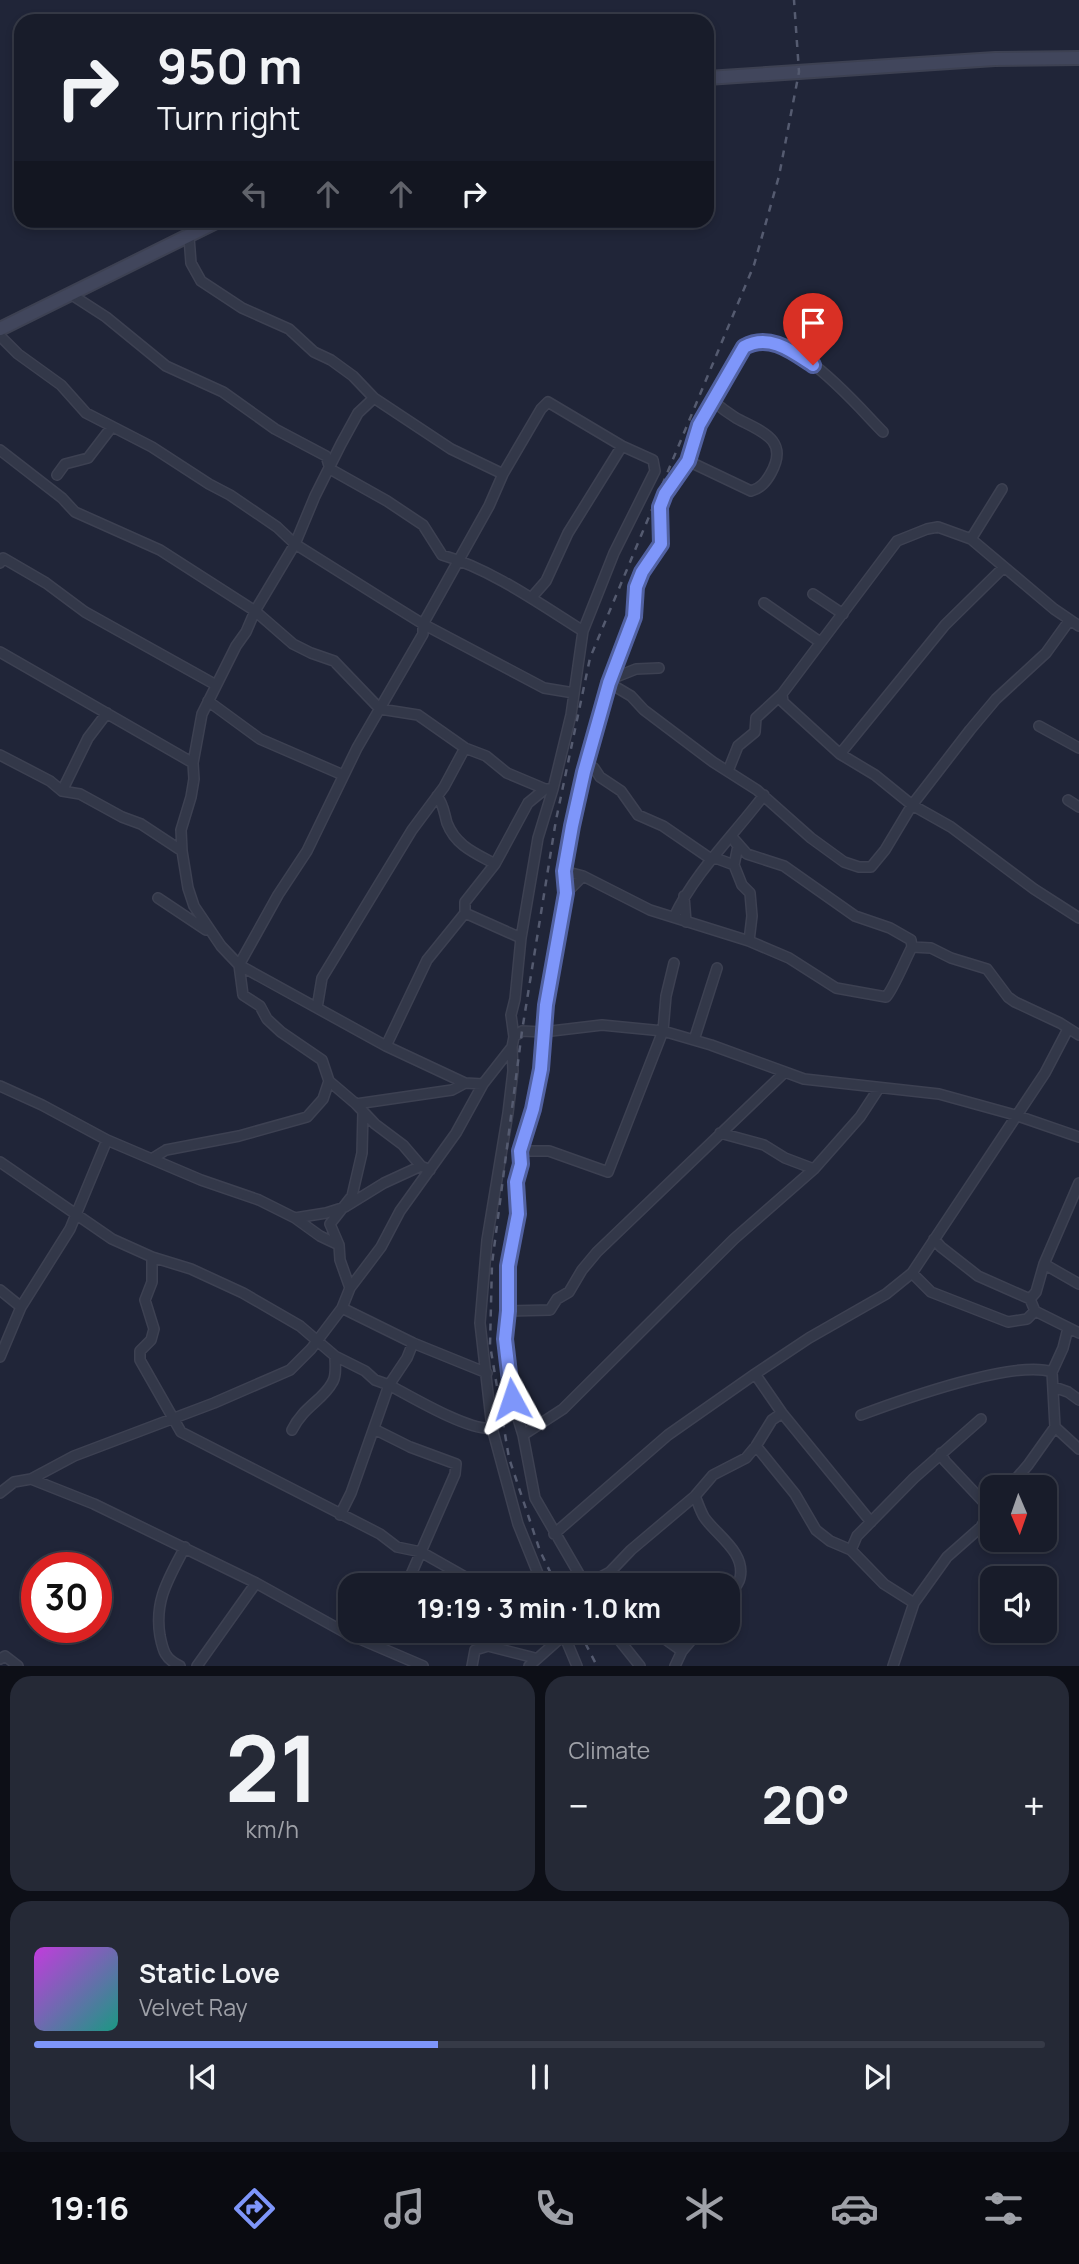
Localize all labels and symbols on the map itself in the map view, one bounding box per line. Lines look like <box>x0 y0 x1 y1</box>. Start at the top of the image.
pin <box>783 293 843 365</box>
position arrow <box>475 1362 549 1436</box>
north arrow <box>980 1475 1057 1552</box>
speed limit sign: 30 <box>21 1552 112 1643</box>

